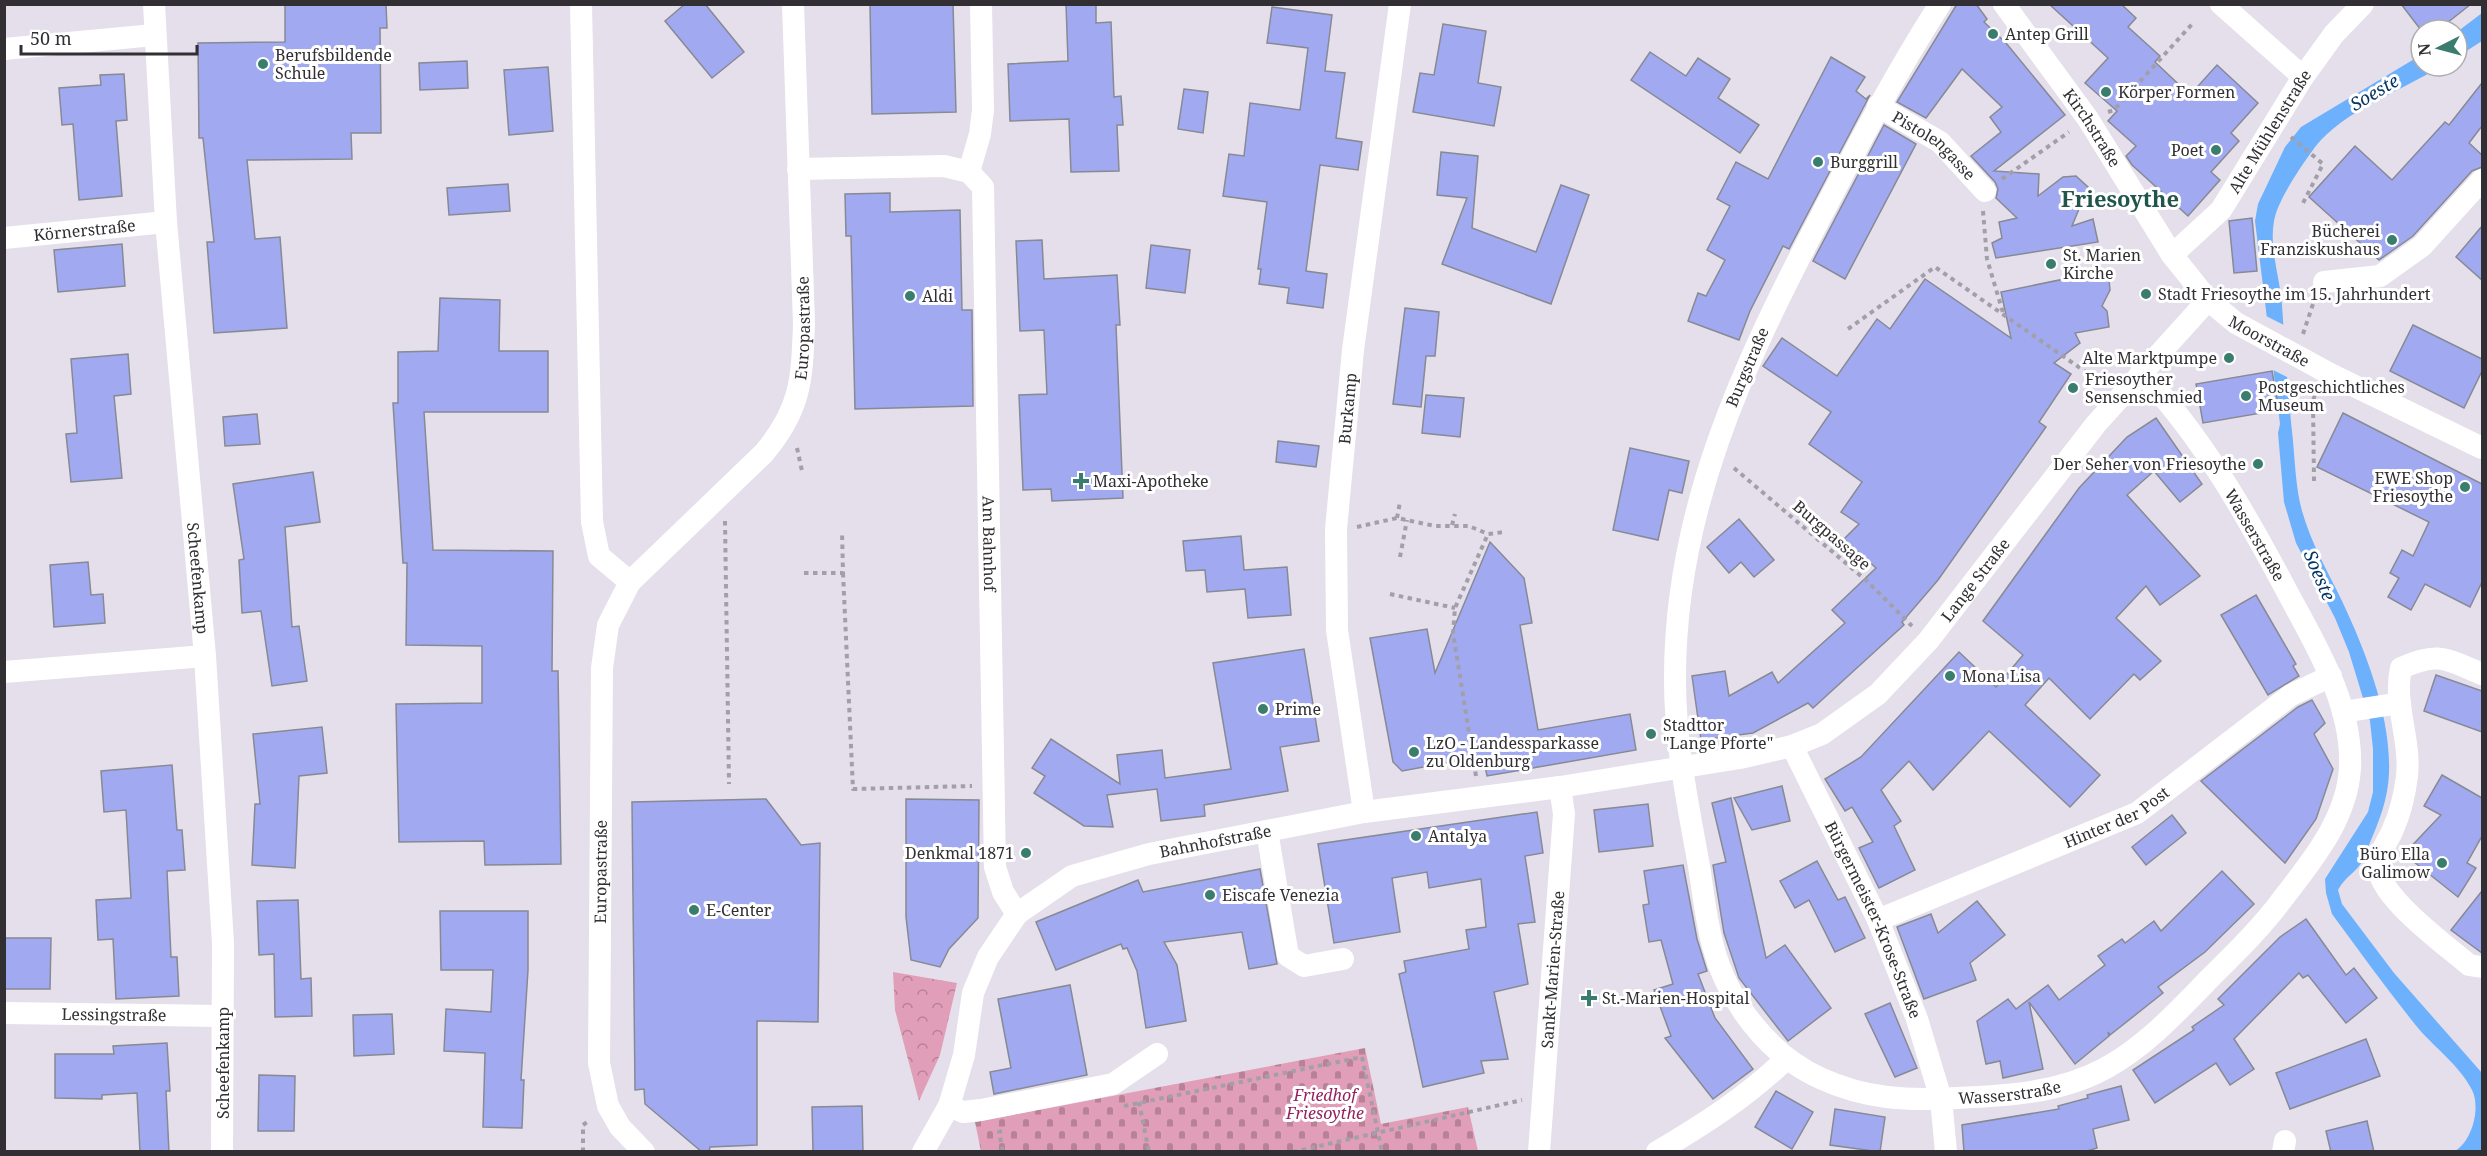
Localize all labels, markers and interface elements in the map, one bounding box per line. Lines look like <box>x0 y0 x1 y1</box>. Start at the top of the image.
scale bar <box>21 18 196 56</box>
north arrow <box>2409 18 2469 78</box>
place label: Antep Grill <box>2005 23 2089 45</box>
text: 50 m <box>30 26 72 50</box>
marker: Antep Grill <box>1986 27 2000 41</box>
text: N <box>2412 42 2436 57</box>
place label: Berufsbildende Schule <box>275 44 392 84</box>
marker: Berufsbildende Schule <box>256 57 270 71</box>
street label: Alte Mühlenstraße <box>2223 65 2316 197</box>
water label: Soeste <box>2345 68 2403 116</box>
place label: Körper Formen <box>2118 81 2235 103</box>
street label: Kirchstraße <box>2058 84 2126 171</box>
marker: Körper Formen <box>2099 85 2113 99</box>
street label: Pistolengasse <box>1888 106 1981 185</box>
place label: Poet <box>2171 139 2204 161</box>
marker: Poet <box>2209 143 2223 157</box>
place label: Burggrill <box>1830 151 1898 173</box>
marker: Burggrill <box>1811 155 1825 169</box>
district label: Friesoythe <box>2061 183 2179 213</box>
street label: Körnerstraße <box>33 214 137 246</box>
place label: Bücherei Franziskushaus <box>2260 220 2380 260</box>
marker: Bücherei Franziskushaus <box>2385 233 2399 247</box>
place label: St. Marien Kirche <box>2063 244 2141 284</box>
marker: St. Marien Kirche <box>2044 257 2058 271</box>
street label: Europastraße <box>789 276 815 381</box>
place label: Stadt Friesoythe im 15. Jahrhundert <box>2158 283 2431 305</box>
place label: Aldi <box>922 285 953 307</box>
marker: Stadt Friesoythe im 15. Jahrhundert <box>2139 287 2153 301</box>
marker: Aldi <box>903 289 917 303</box>
street label: Moorstraße <box>2225 310 2314 372</box>
street label: Burgstraße <box>1720 324 1774 410</box>
place label: Alte Marktpumpe <box>2082 347 2217 369</box>
marker: Alte Marktpumpe <box>2222 351 2236 365</box>
place label: Friesoyther Sensenschmied <box>2085 368 2203 408</box>
street label: Burkamp <box>1333 372 1362 445</box>
place label: Postgeschichtliches Museum <box>2258 376 2405 416</box>
marker: Friesoyther Sensenschmied <box>2066 381 2080 395</box>
marker: Postgeschichtliches Museum <box>2239 389 2253 403</box>
place label: Der Seher von Friesoythe <box>2053 453 2246 475</box>
marker: Der Seher von Friesoythe <box>2251 457 2265 471</box>
place label: EWE Shop Friesoythe <box>2373 467 2453 507</box>
place label: Maxi-Apotheke <box>1093 470 1209 492</box>
marker: Maxi-Apotheke <box>1074 474 1088 488</box>
marker: EWE Shop Friesoythe <box>2458 480 2472 494</box>
street label: Wasserstraße <box>2220 485 2290 585</box>
street label: Burgpassage <box>1788 495 1876 575</box>
street label: Am Bahnhof <box>977 496 1001 594</box>
street label: Scheefenkamp <box>182 521 214 635</box>
street label: Lange Straße <box>1936 534 2015 626</box>
water label: Soeste <box>2299 546 2341 604</box>
place label: Mona Lisa <box>1962 665 2041 687</box>
marker: Mona Lisa <box>1943 669 1957 683</box>
place label: Prime <box>1275 698 1321 720</box>
marker: Prime <box>1256 702 1270 716</box>
place label: Stadttor "Lange Pforte" <box>1663 714 1773 754</box>
marker: Stadttor "Lange Pforte" <box>1644 727 1658 741</box>
place label: LzO - Landessparkasse zu Oldenburg <box>1426 732 1599 772</box>
marker: LzO - Landessparkasse zu Oldenburg <box>1407 745 1421 759</box>
street label: Hinter der Post <box>2061 781 2174 853</box>
street label: Bürgermeister-Krose-Straße <box>1820 817 1927 1022</box>
street label: Bahnhofstraße <box>1158 819 1273 863</box>
street label: Europastraße <box>589 820 612 924</box>
place label: Antalya <box>1428 825 1487 847</box>
marker: Antalya <box>1409 829 1423 843</box>
place label: Denkmal 1871 <box>905 842 1014 864</box>
place label: Büro Ella Galimow <box>2360 843 2430 883</box>
marker: Denkmal 1871 <box>1019 846 1033 860</box>
marker: Büro Ella Galimow <box>2435 856 2449 870</box>
place label: Eiscafe Venezia <box>1222 884 1339 906</box>
marker: Eiscafe Venezia <box>1203 888 1217 902</box>
street label: Sankt-Marien-Straße <box>1536 890 1569 1049</box>
place label: E-Center <box>706 899 772 921</box>
marker: E-Center <box>687 903 701 917</box>
place label: St.-Marien-Hospital <box>1602 987 1750 1009</box>
marker: St.-Marien-Hospital <box>1580 989 1598 1007</box>
street label: Lessingstraße <box>61 1003 167 1026</box>
street label: Scheefenkamp <box>212 1007 234 1119</box>
street label: Wasserstraße <box>1958 1075 2063 1109</box>
park label: Friedhof Friesoythe <box>1285 1084 1364 1124</box>

